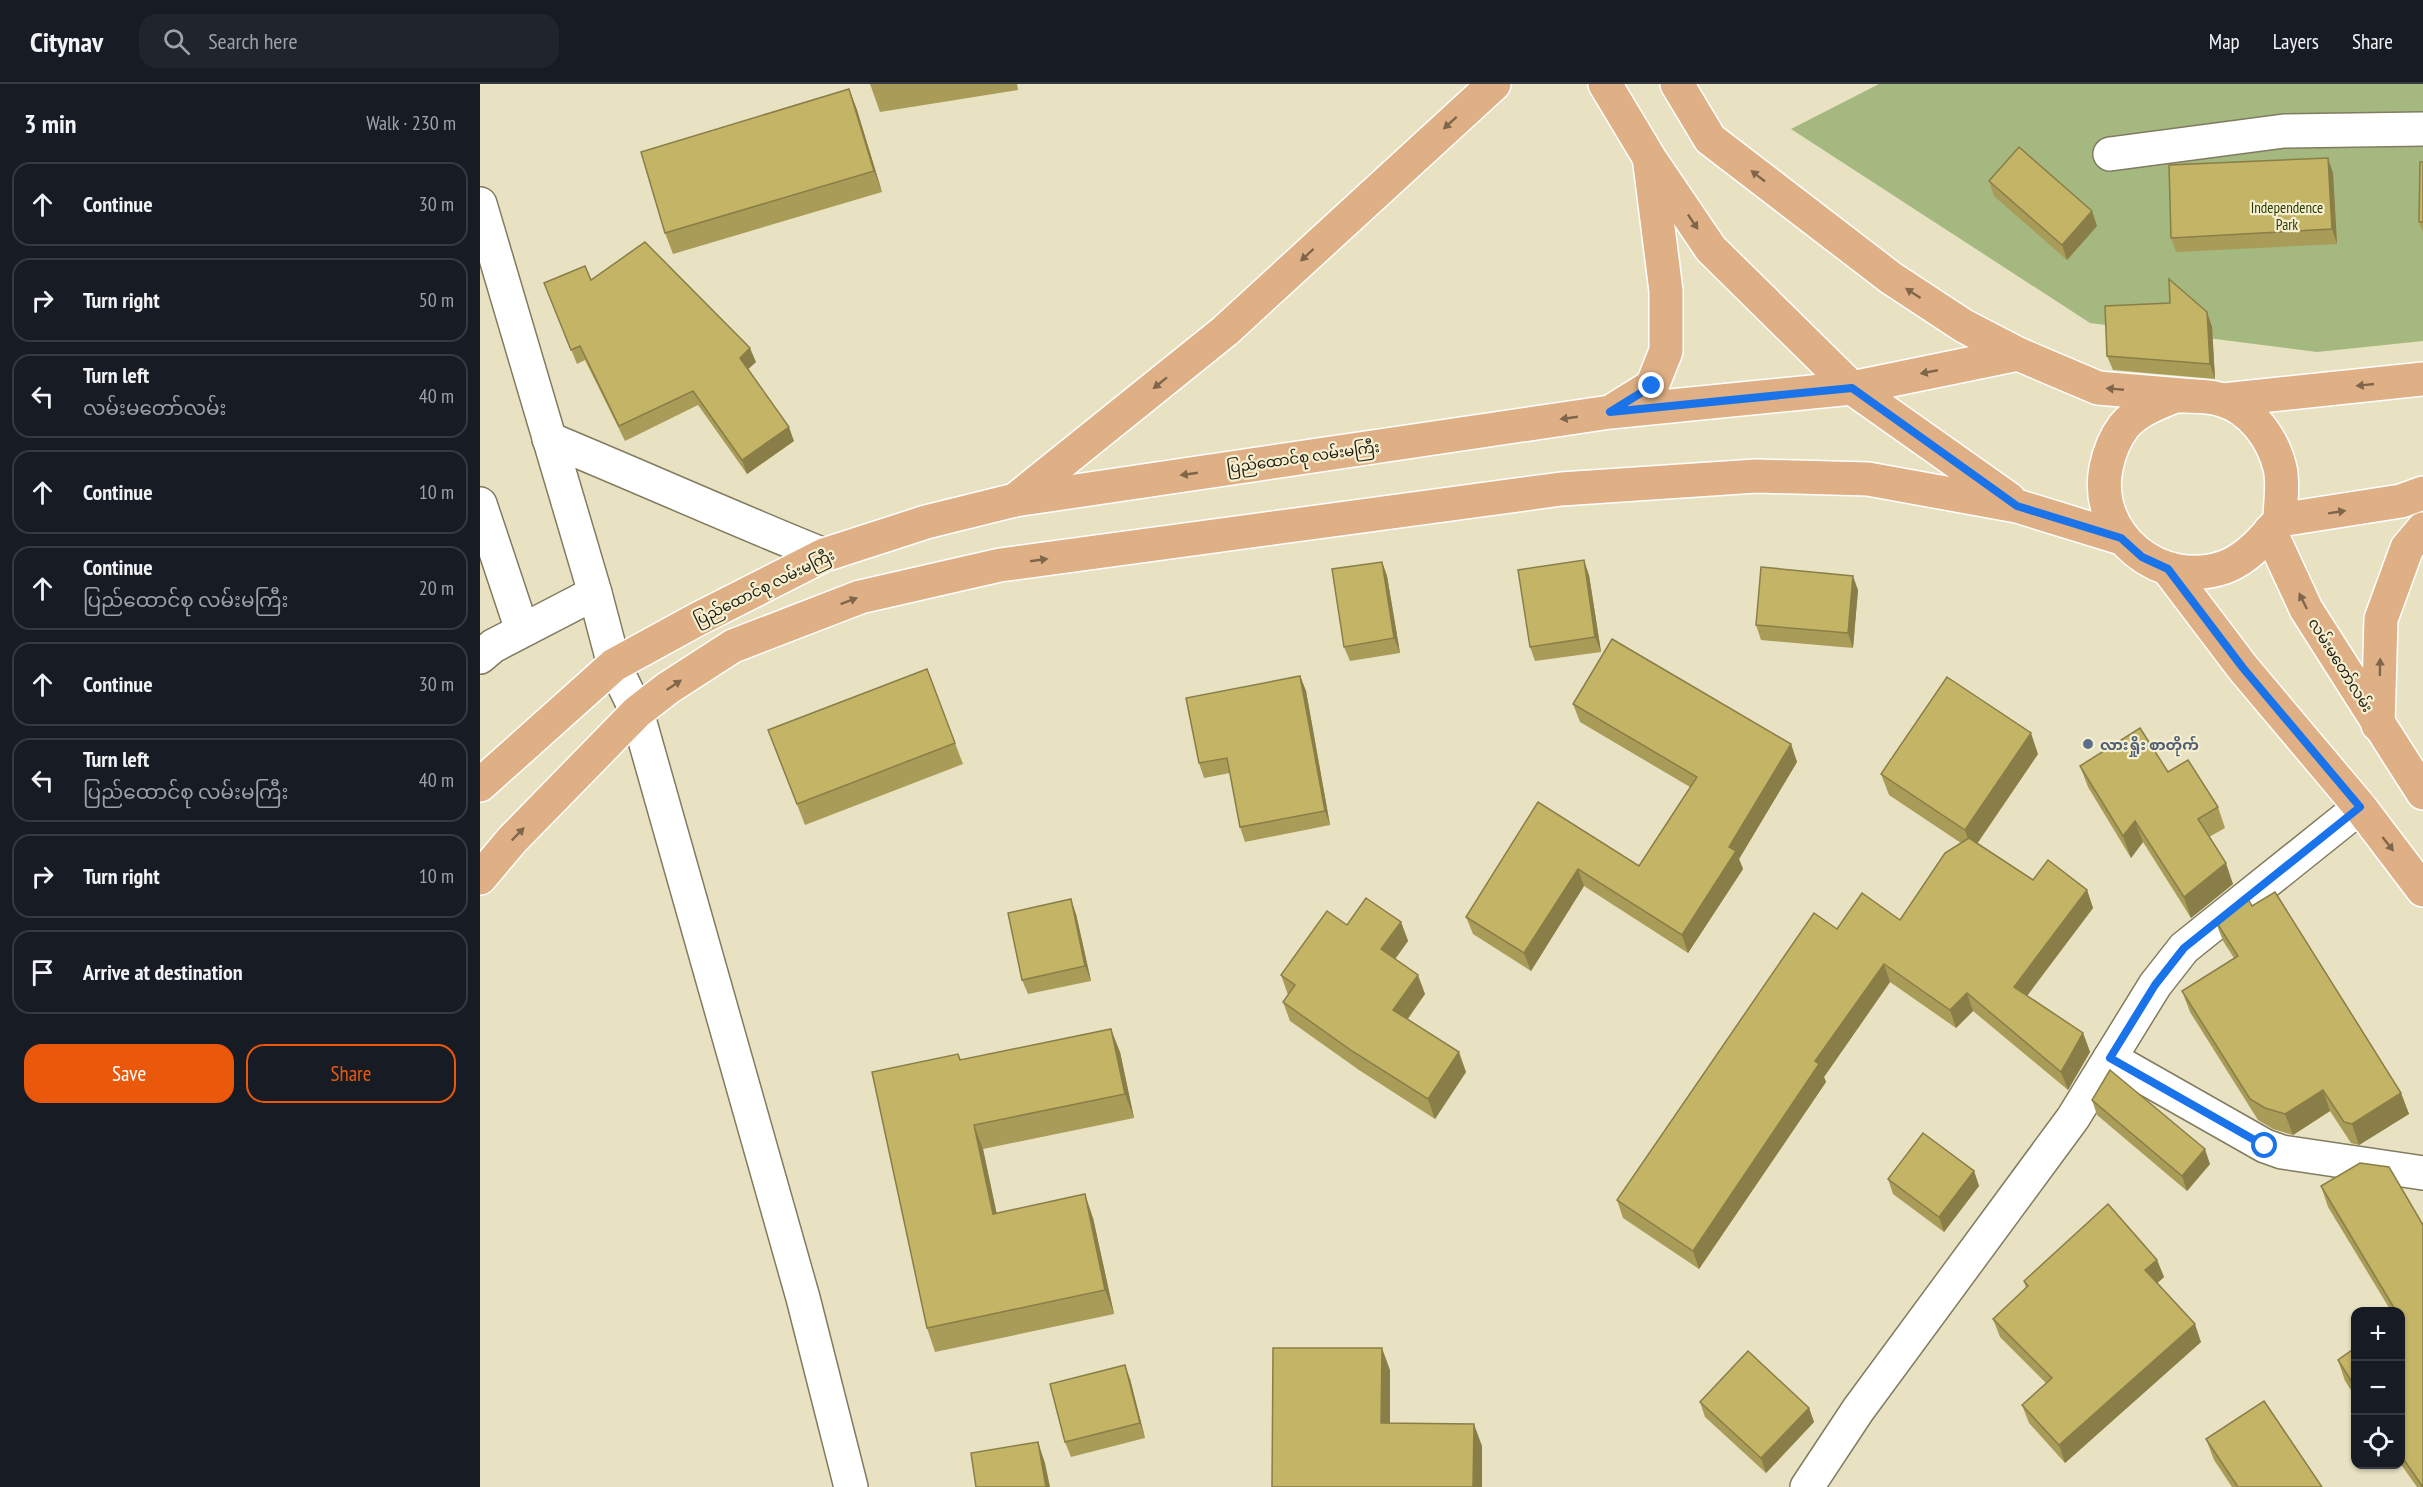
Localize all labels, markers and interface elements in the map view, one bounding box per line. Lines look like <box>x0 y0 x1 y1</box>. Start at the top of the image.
search box <box>139 14 559 68</box>
text: Citynav <box>30 23 103 60</box>
icon: search <box>160 25 193 58</box>
text: Search here <box>208 27 298 55</box>
text: Map <box>2209 28 2240 55</box>
text: Layers <box>2273 28 2319 55</box>
text: Share <box>2352 28 2393 55</box>
text: 3 min <box>24 107 77 140</box>
text: Walk · 230 m <box>366 110 456 136</box>
one-way arrow <box>1443 116 1458 129</box>
one-way arrow <box>1750 170 1765 182</box>
icon: ahead <box>26 188 59 221</box>
text: Continue <box>83 190 153 218</box>
text: 30 m <box>419 191 454 217</box>
park label: Independence Park <box>2251 198 2323 234</box>
one-way arrow <box>1687 214 1698 230</box>
one-way arrow <box>1299 248 1314 262</box>
icon: right <box>26 284 59 317</box>
text: Turn right <box>83 286 160 314</box>
text: 50 m <box>419 287 454 313</box>
one-way arrow <box>1905 288 1921 299</box>
text: Turn left <box>83 361 149 389</box>
one-way arrow <box>1919 368 1938 378</box>
route end <box>1638 372 1664 398</box>
one-way arrow <box>1152 377 1168 390</box>
icon: left <box>26 380 59 413</box>
one-way arrow <box>2355 380 2374 390</box>
text: 40 m <box>419 383 454 409</box>
one-way arrow <box>2106 384 2125 394</box>
text: လမ်းမတော်လမ်း <box>83 395 226 421</box>
one-way arrow <box>1559 414 1578 423</box>
street label: ပြည်ထောင်စု လမ်းမကြီး <box>1225 437 1381 480</box>
one-way arrow <box>1179 470 1198 479</box>
icon: ahead <box>26 476 59 509</box>
text: Continue <box>83 478 153 506</box>
text: 10 m <box>419 479 454 505</box>
one-way arrow <box>2328 507 2347 516</box>
street label: ပြည်ထောင်စု လမ်းမကြီး <box>691 545 839 632</box>
text: Continue <box>83 553 153 581</box>
one-way arrow <box>1030 556 1049 565</box>
icon: ahead <box>26 572 59 605</box>
text: 20 m <box>419 575 454 601</box>
text: ပြည်ထောင်စု လမ်းမကြီး <box>83 587 288 613</box>
one-way arrow <box>2298 592 2307 609</box>
one-way arrow <box>840 596 858 606</box>
street label: လမ်းမတော်လမ်း <box>2304 614 2378 716</box>
one-way arrow <box>2375 657 2384 676</box>
icon: ahead <box>26 668 59 701</box>
text: Continue <box>83 670 153 698</box>
text: 30 m <box>419 671 454 697</box>
one-way arrow <box>665 679 682 690</box>
place label: လားရှိုး စာတိုက် <box>2100 735 2199 757</box>
marker: လားရှိုး စာတိုက် <box>2081 737 2095 751</box>
text: Turn left <box>83 745 149 773</box>
icon: left <box>26 764 59 797</box>
text: 40 m <box>419 767 454 793</box>
text: ပြည်ထောင်စု လမ်းမကြီး <box>83 779 288 805</box>
one-way arrow <box>511 828 525 842</box>
one-way arrow <box>2382 836 2394 852</box>
icon: right <box>26 860 59 893</box>
text: Turn right <box>83 862 160 890</box>
text: 10 m <box>419 863 454 889</box>
icon: arrive <box>26 956 59 989</box>
text: Arrive at destination <box>83 958 243 986</box>
button: Save <box>24 1044 234 1103</box>
button: Share <box>246 1044 456 1103</box>
route start <box>2251 1132 2277 1158</box>
map controls <box>2351 1307 2405 1469</box>
button: + <box>2351 1307 2405 1361</box>
button: − <box>2351 1361 2405 1415</box>
button: locate <box>2351 1415 2405 1469</box>

